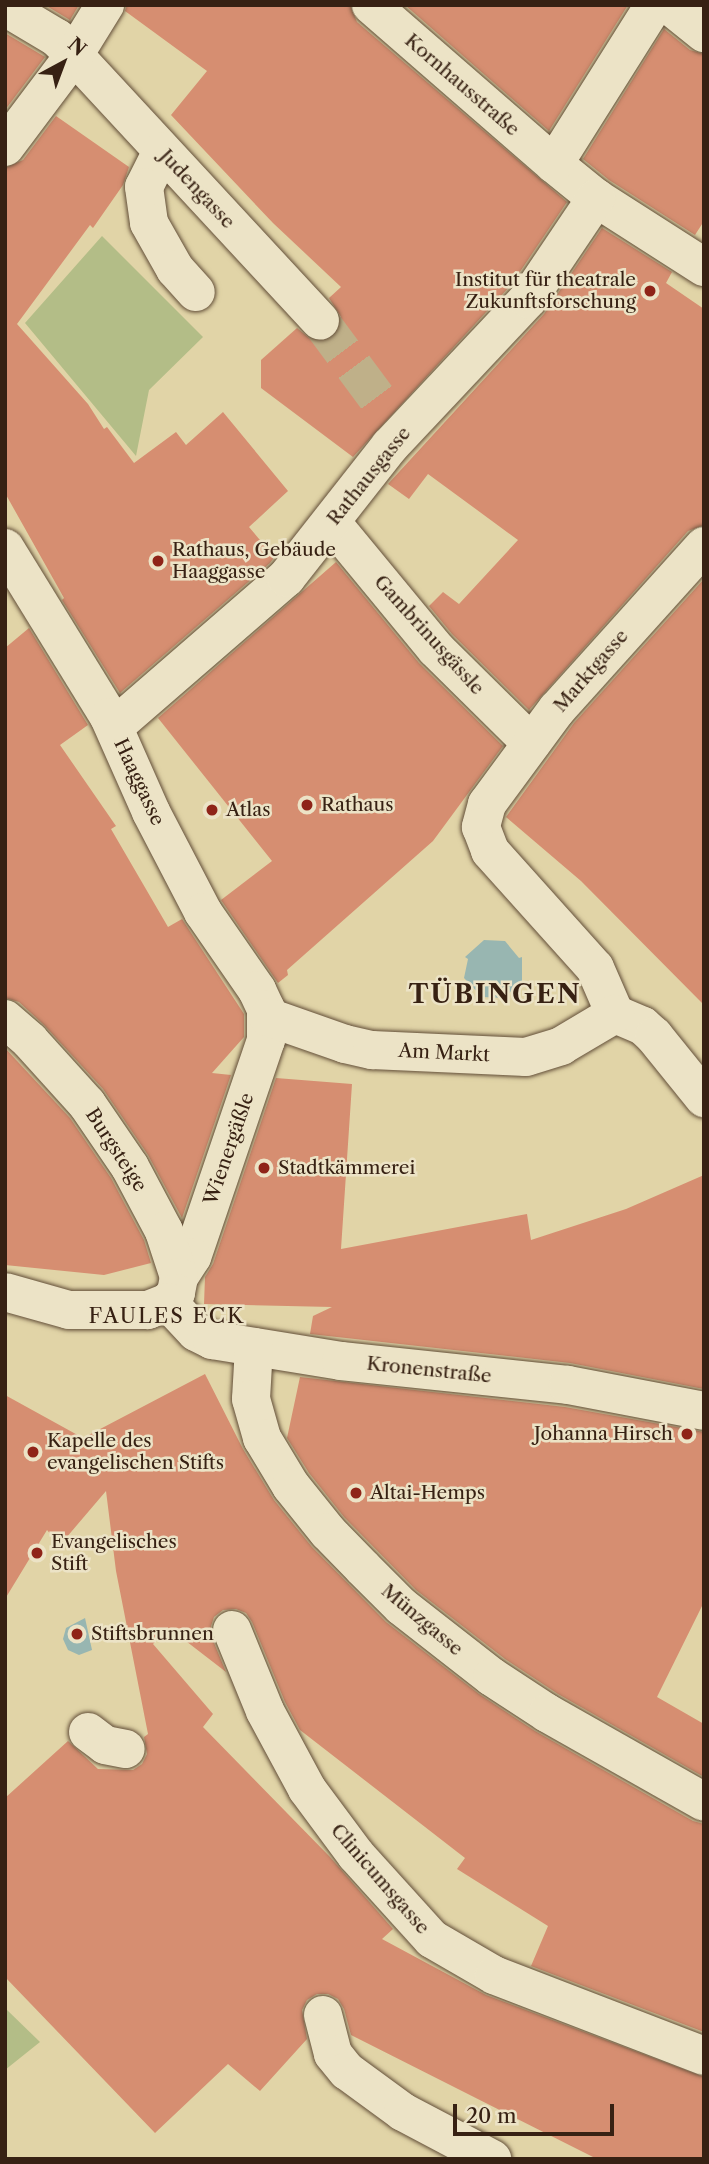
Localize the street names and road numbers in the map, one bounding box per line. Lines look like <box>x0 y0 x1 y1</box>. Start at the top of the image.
street label: Kornhausstraße <box>400 29 524 141</box>
street label: Judengasse <box>155 145 239 233</box>
street label: Rathausgasse <box>322 422 416 530</box>
street label: Gambrinusgässle <box>369 571 489 699</box>
street label: Marktgasse <box>549 625 633 717</box>
street label: Haaggasse <box>109 735 169 829</box>
street label: Am Markt <box>398 1039 490 1067</box>
street label: Wienergäßle <box>199 1090 259 1208</box>
street label: Burgsteige <box>81 1104 151 1196</box>
street label: Kronenstraße <box>366 1352 492 1388</box>
street label: Münzgasse <box>377 1579 467 1661</box>
street label: Clinicumsgasse <box>326 1819 434 1939</box>

